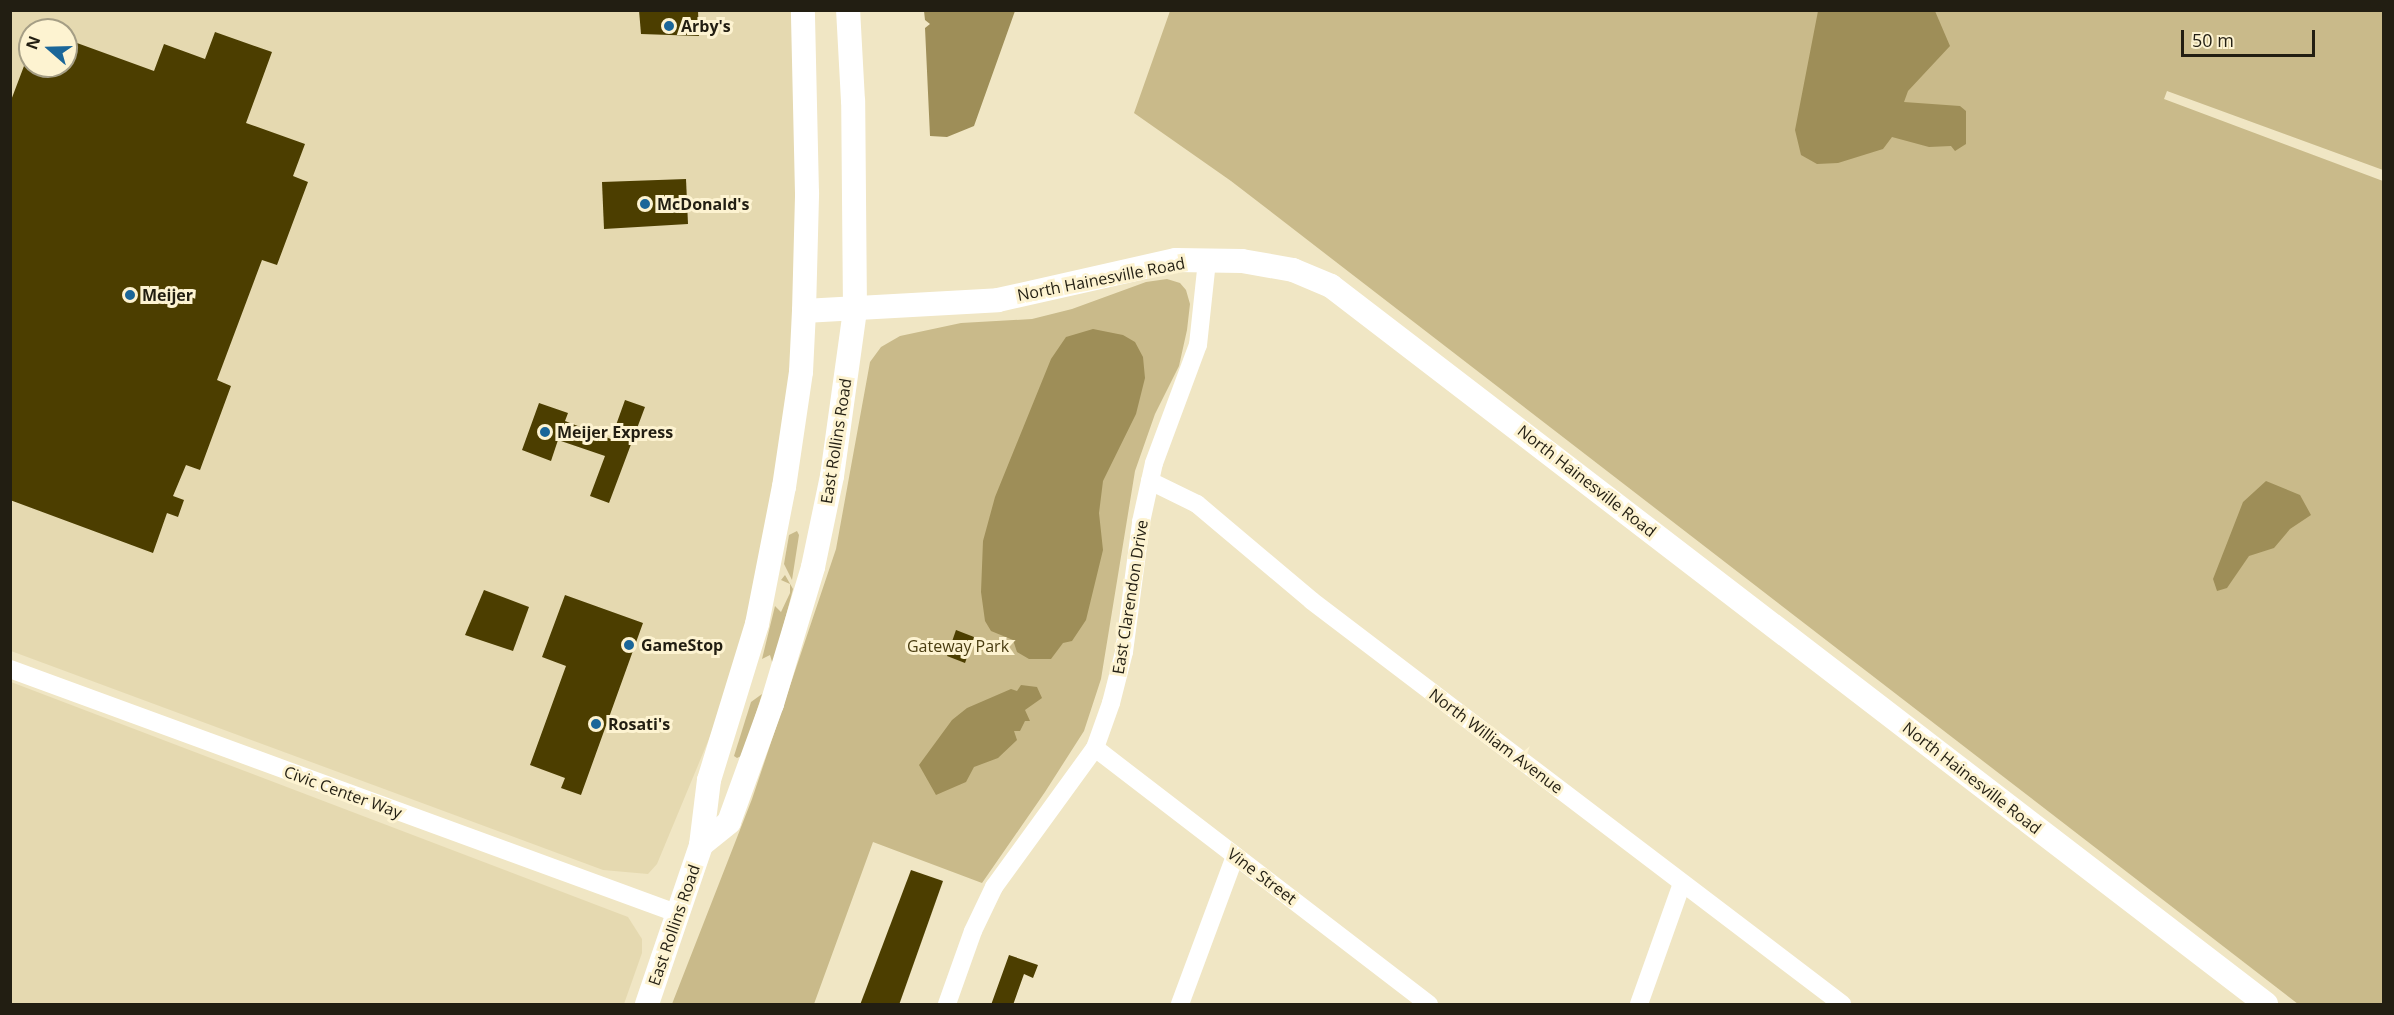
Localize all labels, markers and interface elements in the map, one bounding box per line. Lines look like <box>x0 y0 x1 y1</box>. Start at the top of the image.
place label: Arby's <box>681 16 731 36</box>
north arrow <box>18 18 78 78</box>
scale bar <box>2184 18 2318 56</box>
marker: Arby's <box>662 19 676 33</box>
text: 50 m <box>2192 28 2234 52</box>
text: N <box>20 33 46 52</box>
place label: McDonald's <box>657 194 749 214</box>
marker: McDonald's <box>638 197 652 211</box>
street label: North Hainesville Road <box>1016 253 1186 305</box>
place label: Meijer <box>142 285 193 305</box>
marker: Meijer <box>123 288 137 302</box>
street label: East Rollins Road <box>817 377 855 505</box>
street label: North Hainesville Road <box>1514 421 1660 541</box>
place label: Meijer Express <box>557 422 673 442</box>
marker: Meijer Express <box>538 425 552 439</box>
street label: East Clarendon Drive <box>1108 518 1152 676</box>
place label: GameStop <box>641 635 723 655</box>
park label: Gateway Park <box>907 636 1009 656</box>
marker: GameStop <box>622 638 636 652</box>
street label: North William Avenue <box>1425 684 1567 798</box>
place label: Rosati's <box>608 714 670 734</box>
marker: Rosati's <box>589 717 603 731</box>
street label: North Hainesville Road <box>1899 718 2045 838</box>
street label: Civic Center Way <box>281 762 405 822</box>
street label: Vine Street <box>1224 844 1300 908</box>
street label: East Rollins Road <box>644 862 704 988</box>

